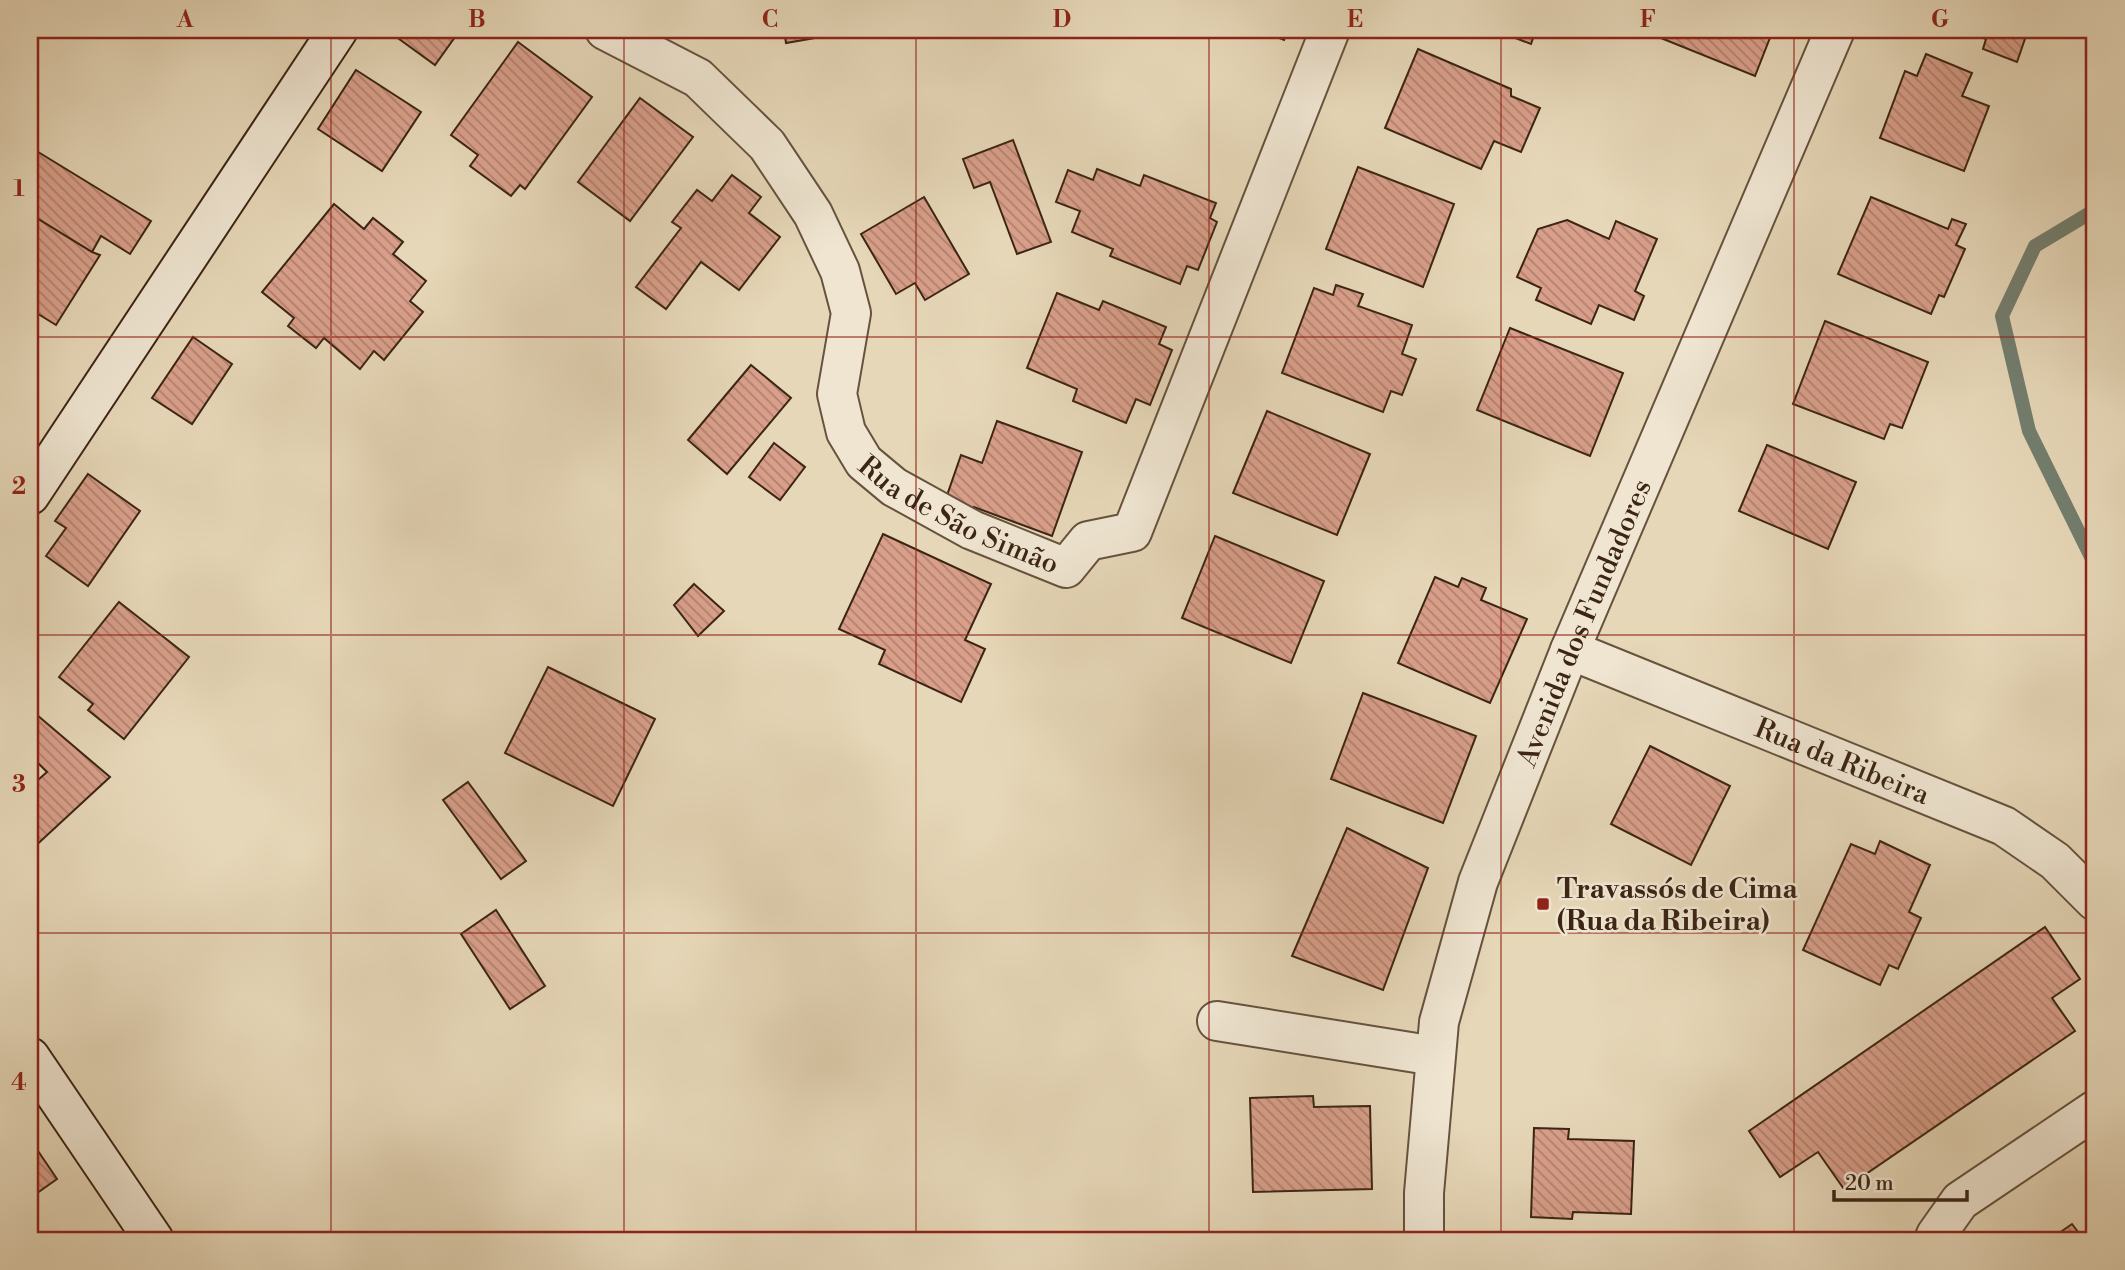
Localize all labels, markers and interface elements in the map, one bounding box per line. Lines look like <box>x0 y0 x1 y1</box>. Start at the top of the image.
text: A <box>176 6 194 34</box>
text: B <box>468 6 486 34</box>
text: C <box>762 6 778 34</box>
text: D <box>1053 6 1071 34</box>
text: E <box>1347 6 1363 34</box>
text: F <box>1640 6 1656 34</box>
text: G <box>1931 6 1949 34</box>
text: 1 <box>13 175 25 203</box>
street label: Rua de São Simão <box>850 449 1064 582</box>
text: 2 <box>12 473 26 501</box>
street label: Avenida dos Fundadores <box>1509 474 1660 773</box>
street label: Rua da Ribeira <box>1749 711 1935 813</box>
text: 3 <box>12 771 26 799</box>
place label: Travassós de Cima (Rua da Ribeira) <box>1557 872 1799 939</box>
marker: Travassós de Cima (Rua da Ribeira) <box>1535 896 1551 912</box>
text: 4 <box>11 1069 27 1097</box>
scale bar <box>1834 1158 1968 1202</box>
text: 20 m <box>1845 1171 1894 1197</box>

